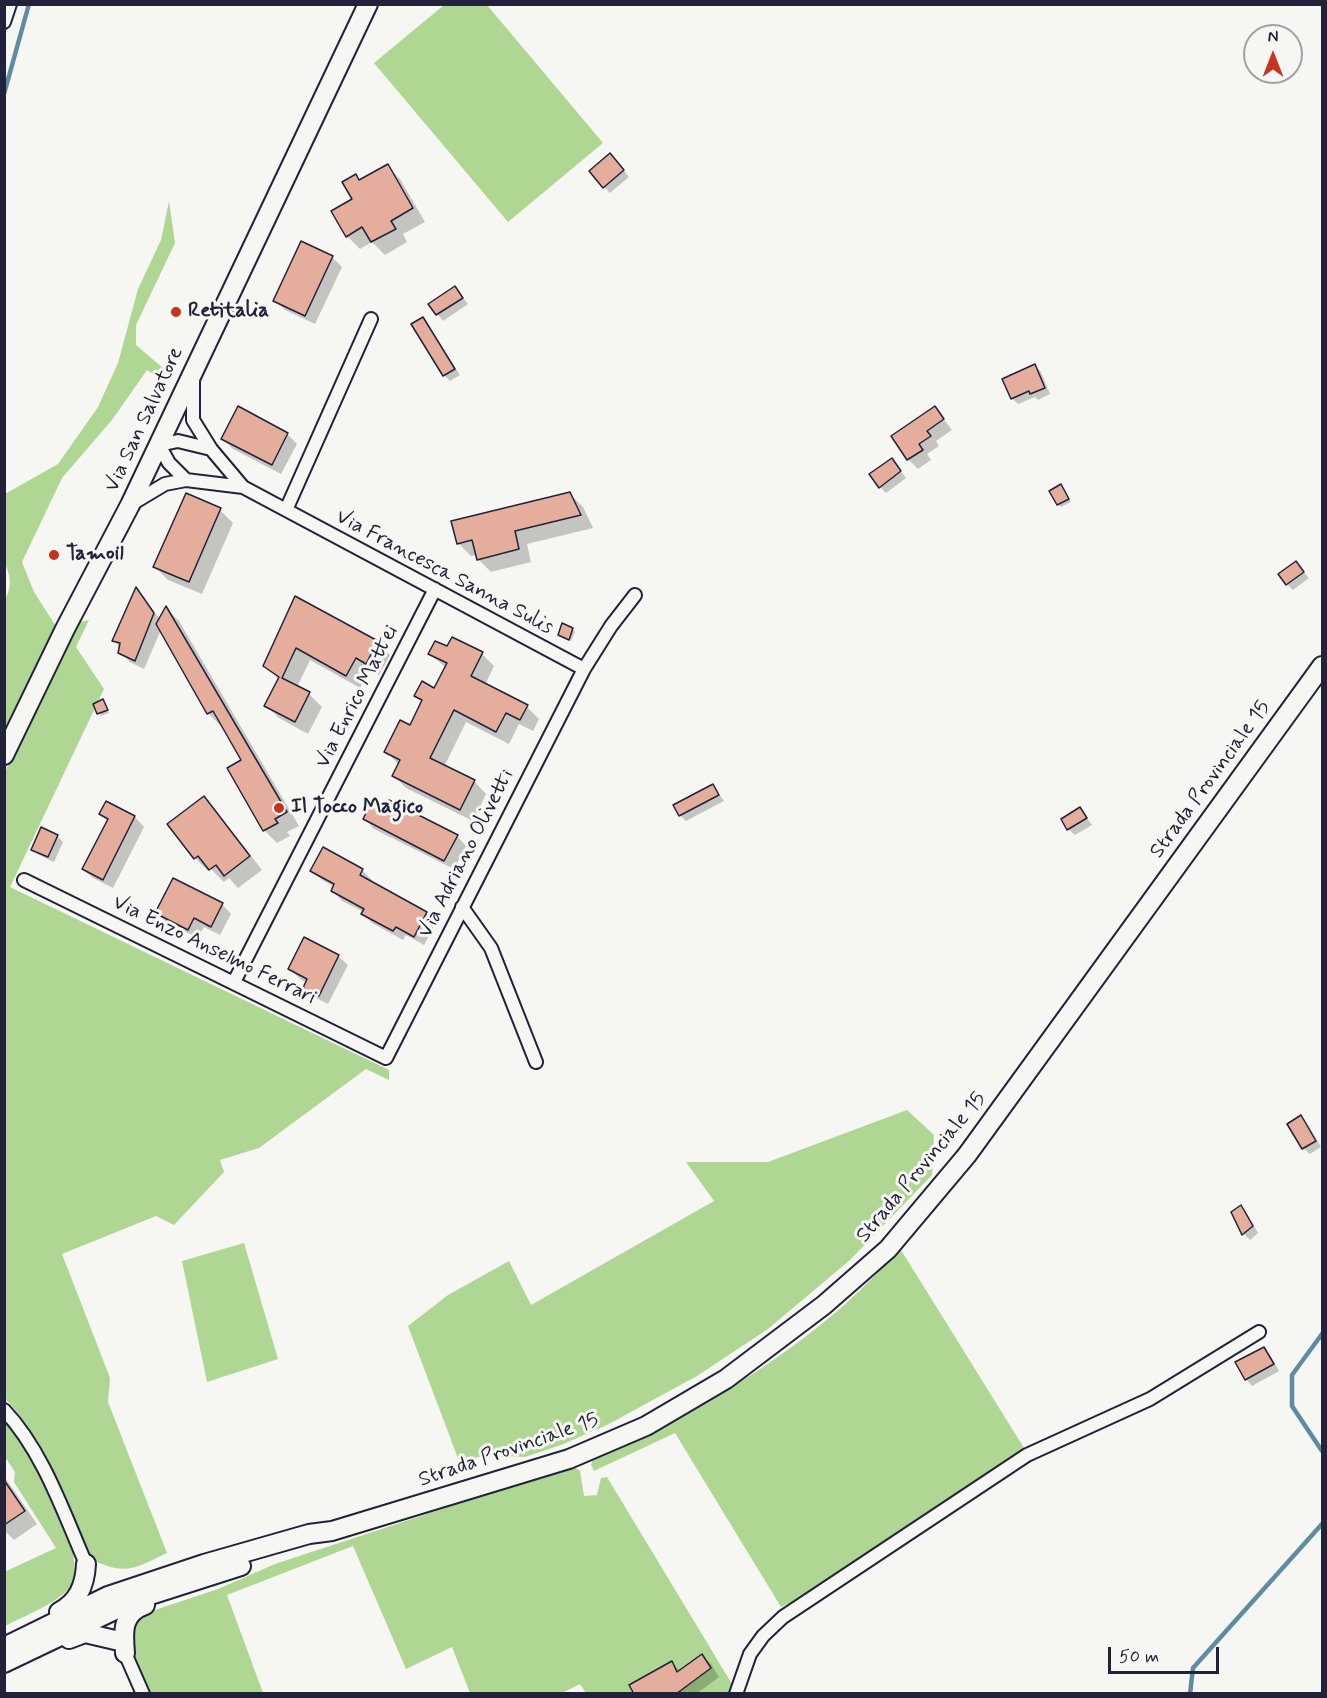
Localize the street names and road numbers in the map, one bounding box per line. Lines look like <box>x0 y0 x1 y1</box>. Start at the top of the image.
street label: Via San Salvatore <box>100 343 190 497</box>
street label: Via Francesca Sanna Sulis <box>331 505 557 641</box>
street label: Via Enrico Mattei <box>311 621 405 773</box>
street label: Strada Provinciale 15 <box>1145 696 1277 864</box>
street label: Via Adriano Olivetti <box>414 766 520 942</box>
street label: Via Enzo Anselmo Ferrari <box>108 891 320 1011</box>
street label: Strada Provinciale 15 <box>852 1088 992 1248</box>
street label: Strada Provinciale 15 <box>416 1408 602 1494</box>

